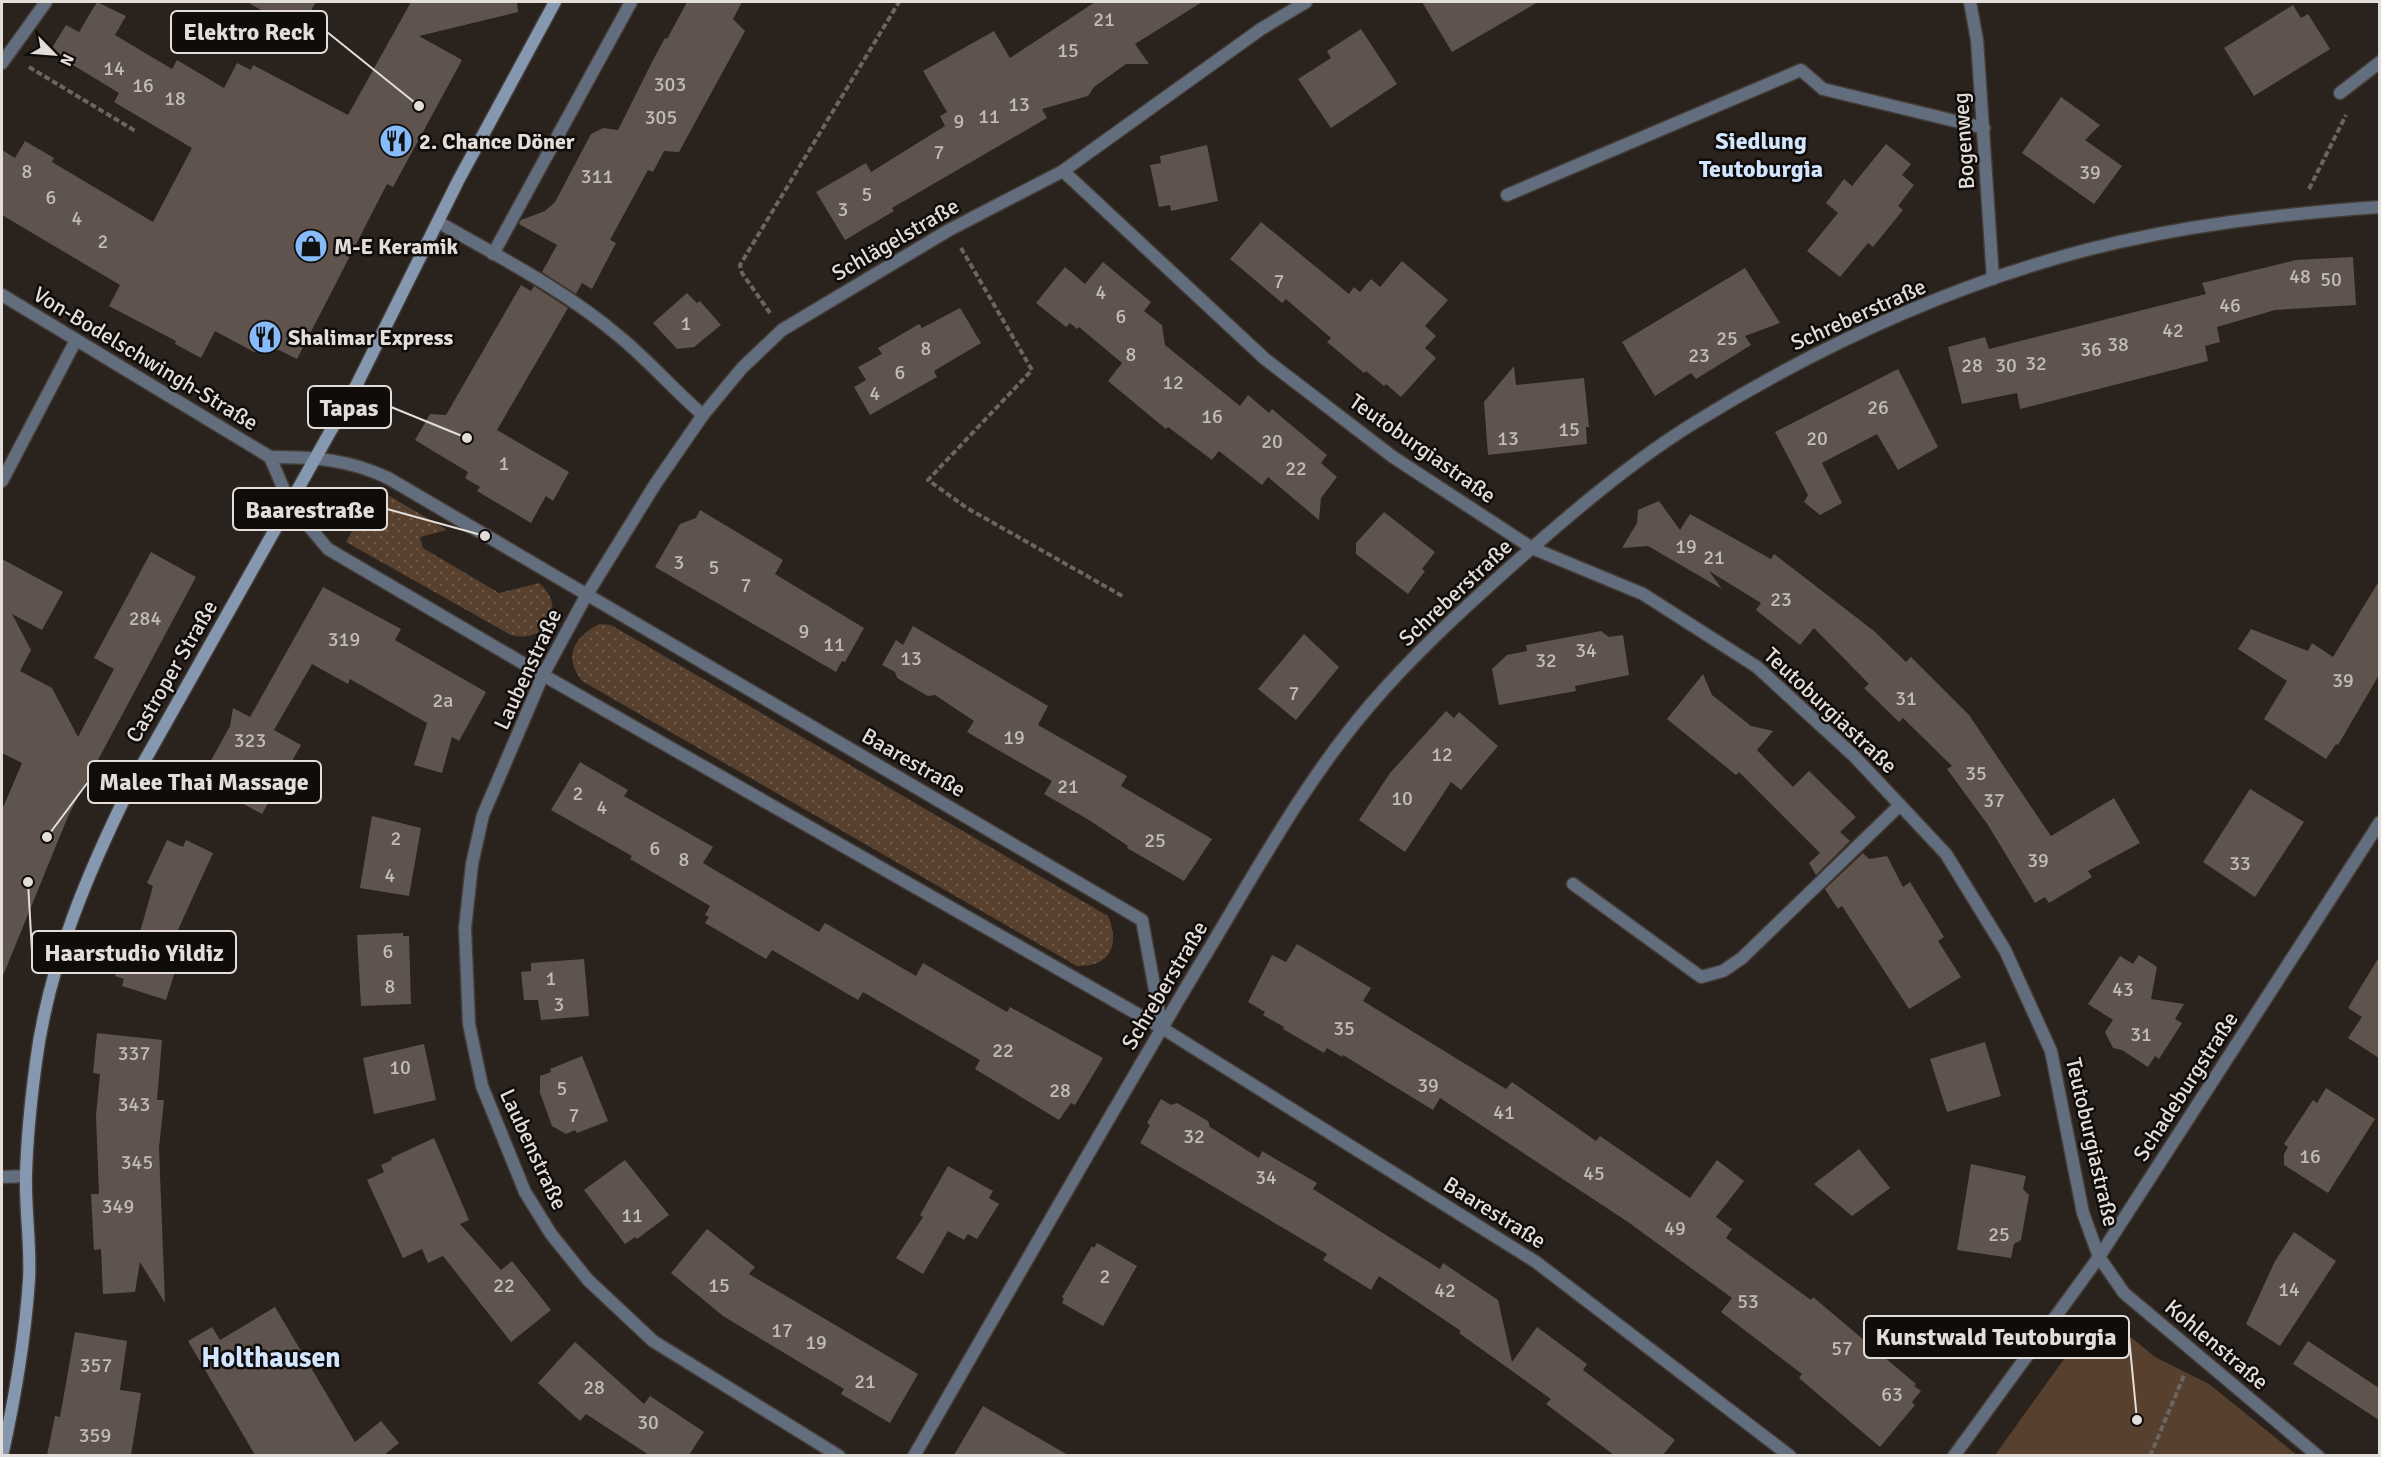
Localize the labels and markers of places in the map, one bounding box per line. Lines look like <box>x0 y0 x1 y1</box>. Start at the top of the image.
callout: Elektro Reck <box>171 11 327 53</box>
restaurant icon: 2. Chance Döner <box>378 123 414 159</box>
place label: 2. Chance Döner <box>419 128 575 155</box>
shop icon: M-E Keramik <box>293 228 329 264</box>
place label: M-E Keramik <box>334 233 459 260</box>
restaurant icon: Shalimar Express <box>247 319 283 355</box>
place label: Shalimar Express <box>288 324 453 351</box>
callout: Tapas <box>308 386 391 428</box>
callout: Baarestraße <box>233 488 387 530</box>
callout: Malee Thai Massage <box>88 761 321 803</box>
callout: Haarstudio Yildiz <box>32 931 236 973</box>
callout: Kunstwald Teutoburgia <box>1864 1316 2129 1358</box>

